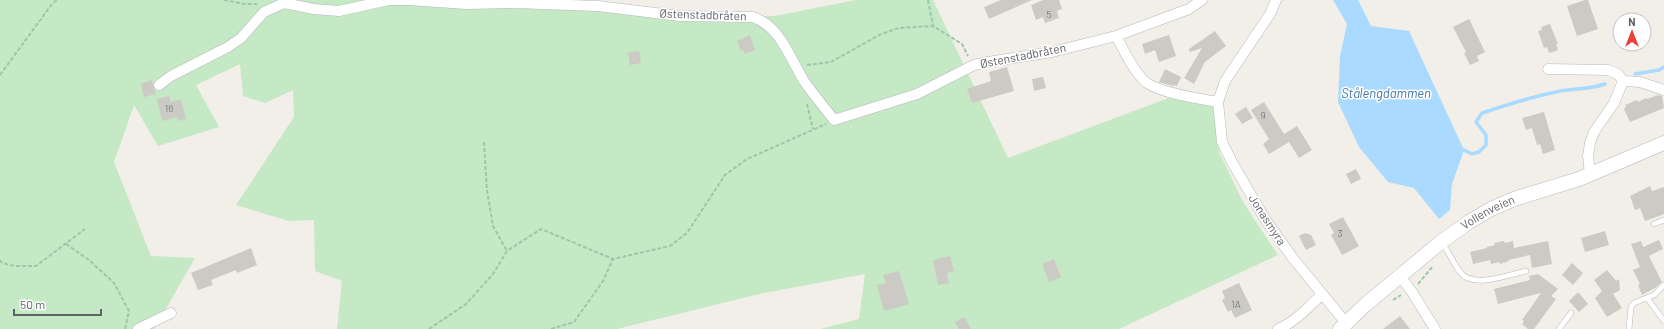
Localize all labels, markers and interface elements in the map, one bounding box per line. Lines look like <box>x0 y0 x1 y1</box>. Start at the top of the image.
street label: Østenstadbråten <box>659 5 747 23</box>
house number: 5 <box>1046 8 1052 20</box>
north arrow <box>1612 12 1652 52</box>
text: N <box>1628 15 1636 28</box>
street label: Østenstadbråten <box>979 40 1067 70</box>
water label: Stålengdammen <box>1341 85 1431 101</box>
house number: 16 <box>165 102 173 114</box>
house number: 9 <box>1260 109 1266 121</box>
street label: Jonasmyra <box>1246 191 1289 247</box>
street label: Vollenveien <box>1458 192 1517 232</box>
house number: 3 <box>1337 227 1343 239</box>
scale bar <box>14 291 101 317</box>
text: 50 m <box>20 297 45 311</box>
house number: 1A <box>1231 298 1241 310</box>

